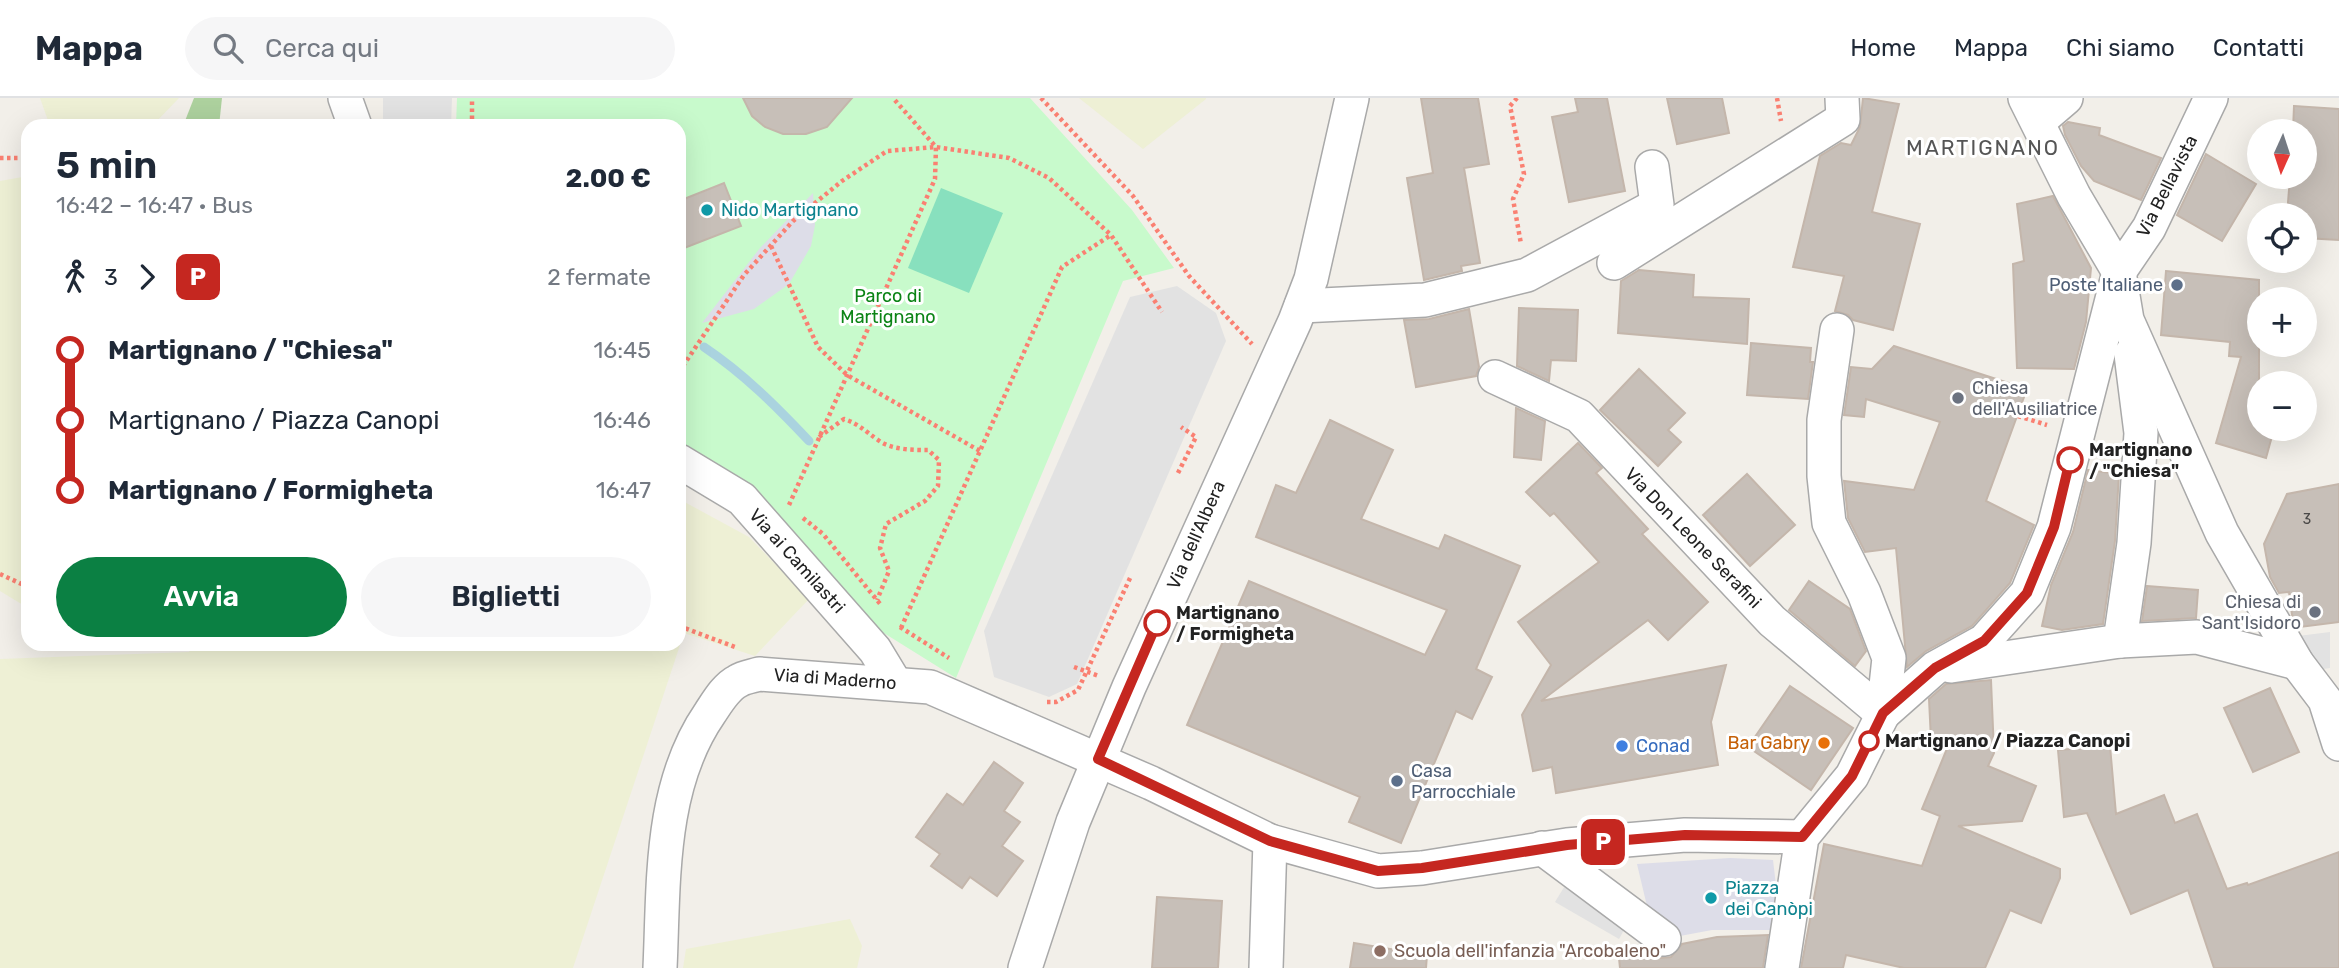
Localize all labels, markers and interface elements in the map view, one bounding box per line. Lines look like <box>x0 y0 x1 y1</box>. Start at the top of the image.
search box <box>185 17 675 80</box>
text: Mappa <box>35 29 143 68</box>
icon: search <box>209 29 247 67</box>
text: Cerca qui <box>265 33 379 64</box>
text: Home <box>1850 34 1916 62</box>
text: Mappa <box>1954 34 2028 62</box>
text: Chi siamo <box>2066 34 2175 62</box>
text: Contatti <box>2213 34 2304 62</box>
north arrow <box>2247 119 2317 189</box>
map controls <box>2247 119 2317 441</box>
street label: Via Bellavista <box>2132 131 2202 241</box>
district label: MARTIGNANO <box>1906 135 2060 160</box>
text: 5 min <box>56 142 157 188</box>
text: 2.00 € <box>566 163 651 194</box>
text: 16:42 – 16:47 · Bus <box>56 191 253 219</box>
place label: Nido Martignano <box>721 199 859 221</box>
marker: Nido Martignano <box>699 202 715 218</box>
button: locate <box>2247 203 2317 273</box>
icon: walk <box>56 258 94 296</box>
icon: forward <box>128 258 166 296</box>
text: 3 <box>104 263 118 291</box>
text: P <box>190 263 206 291</box>
text: 2 fermate <box>547 263 651 291</box>
place label: Poste Italiane <box>2049 274 2163 296</box>
marker: Poste Italiane <box>2169 277 2185 293</box>
park label: Parco di Martignano <box>840 285 936 328</box>
button: + <box>2247 287 2317 357</box>
text: Martignano / "Chiesa" <box>108 335 393 366</box>
text: 16:45 <box>593 336 651 364</box>
button: − <box>2247 371 2317 441</box>
place label: Chiesa dell'Ausiliatrice <box>1972 377 2097 420</box>
marker: Chiesa dell'Ausiliatrice <box>1950 390 1966 406</box>
text: Martignano / Piazza Canopi <box>108 405 440 436</box>
text: 16:46 <box>593 406 651 434</box>
place label: Martignano / "Chiesa" <box>2089 439 2192 482</box>
marker: Martignano / "Chiesa" <box>2057 447 2083 473</box>
street label: Via Don Leone Serafini <box>1620 463 1766 613</box>
text: Martignano / Formigheta <box>108 475 433 506</box>
text: 16:47 <box>596 476 651 504</box>
street label: Via dell'Albera <box>1162 477 1230 593</box>
street label: Via ai Camilastri <box>744 504 850 618</box>
house number: 3 <box>2303 511 2311 528</box>
button: Avvia <box>56 557 347 637</box>
button: Biglietti <box>361 557 651 637</box>
place label: Chiesa di Sant'Isidoro <box>2202 591 2301 634</box>
place label: Martignano / Formigheta <box>1176 602 1294 645</box>
marker: Chiesa di Sant'Isidoro <box>2307 604 2323 620</box>
marker: Martignano / Formigheta <box>1144 610 1170 636</box>
street label: Via di Maderno <box>773 664 897 694</box>
place label: Martignano / Piazza Canopi <box>1885 730 2130 752</box>
marker: Martignano / Piazza Canopi <box>1859 731 1879 751</box>
place label: Bar Gabry <box>1728 732 1810 754</box>
place label: Conad <box>1636 735 1690 757</box>
marker: Bar Gabry <box>1816 735 1832 751</box>
marker: Conad <box>1614 738 1630 754</box>
place label: Casa Parrocchiale <box>1411 760 1516 803</box>
marker: Casa Parrocchiale <box>1389 773 1405 789</box>
line badge: P <box>1580 819 1626 865</box>
text: P <box>1595 828 1611 856</box>
place label: Piazza dei Canòpi <box>1725 877 1813 920</box>
marker: Piazza dei Canòpi <box>1703 890 1719 906</box>
place label: Scuola dell'infanzia "Arcobaleno" <box>1394 940 1666 962</box>
marker: Scuola dell'infanzia "Arcobaleno" <box>1372 943 1388 959</box>

